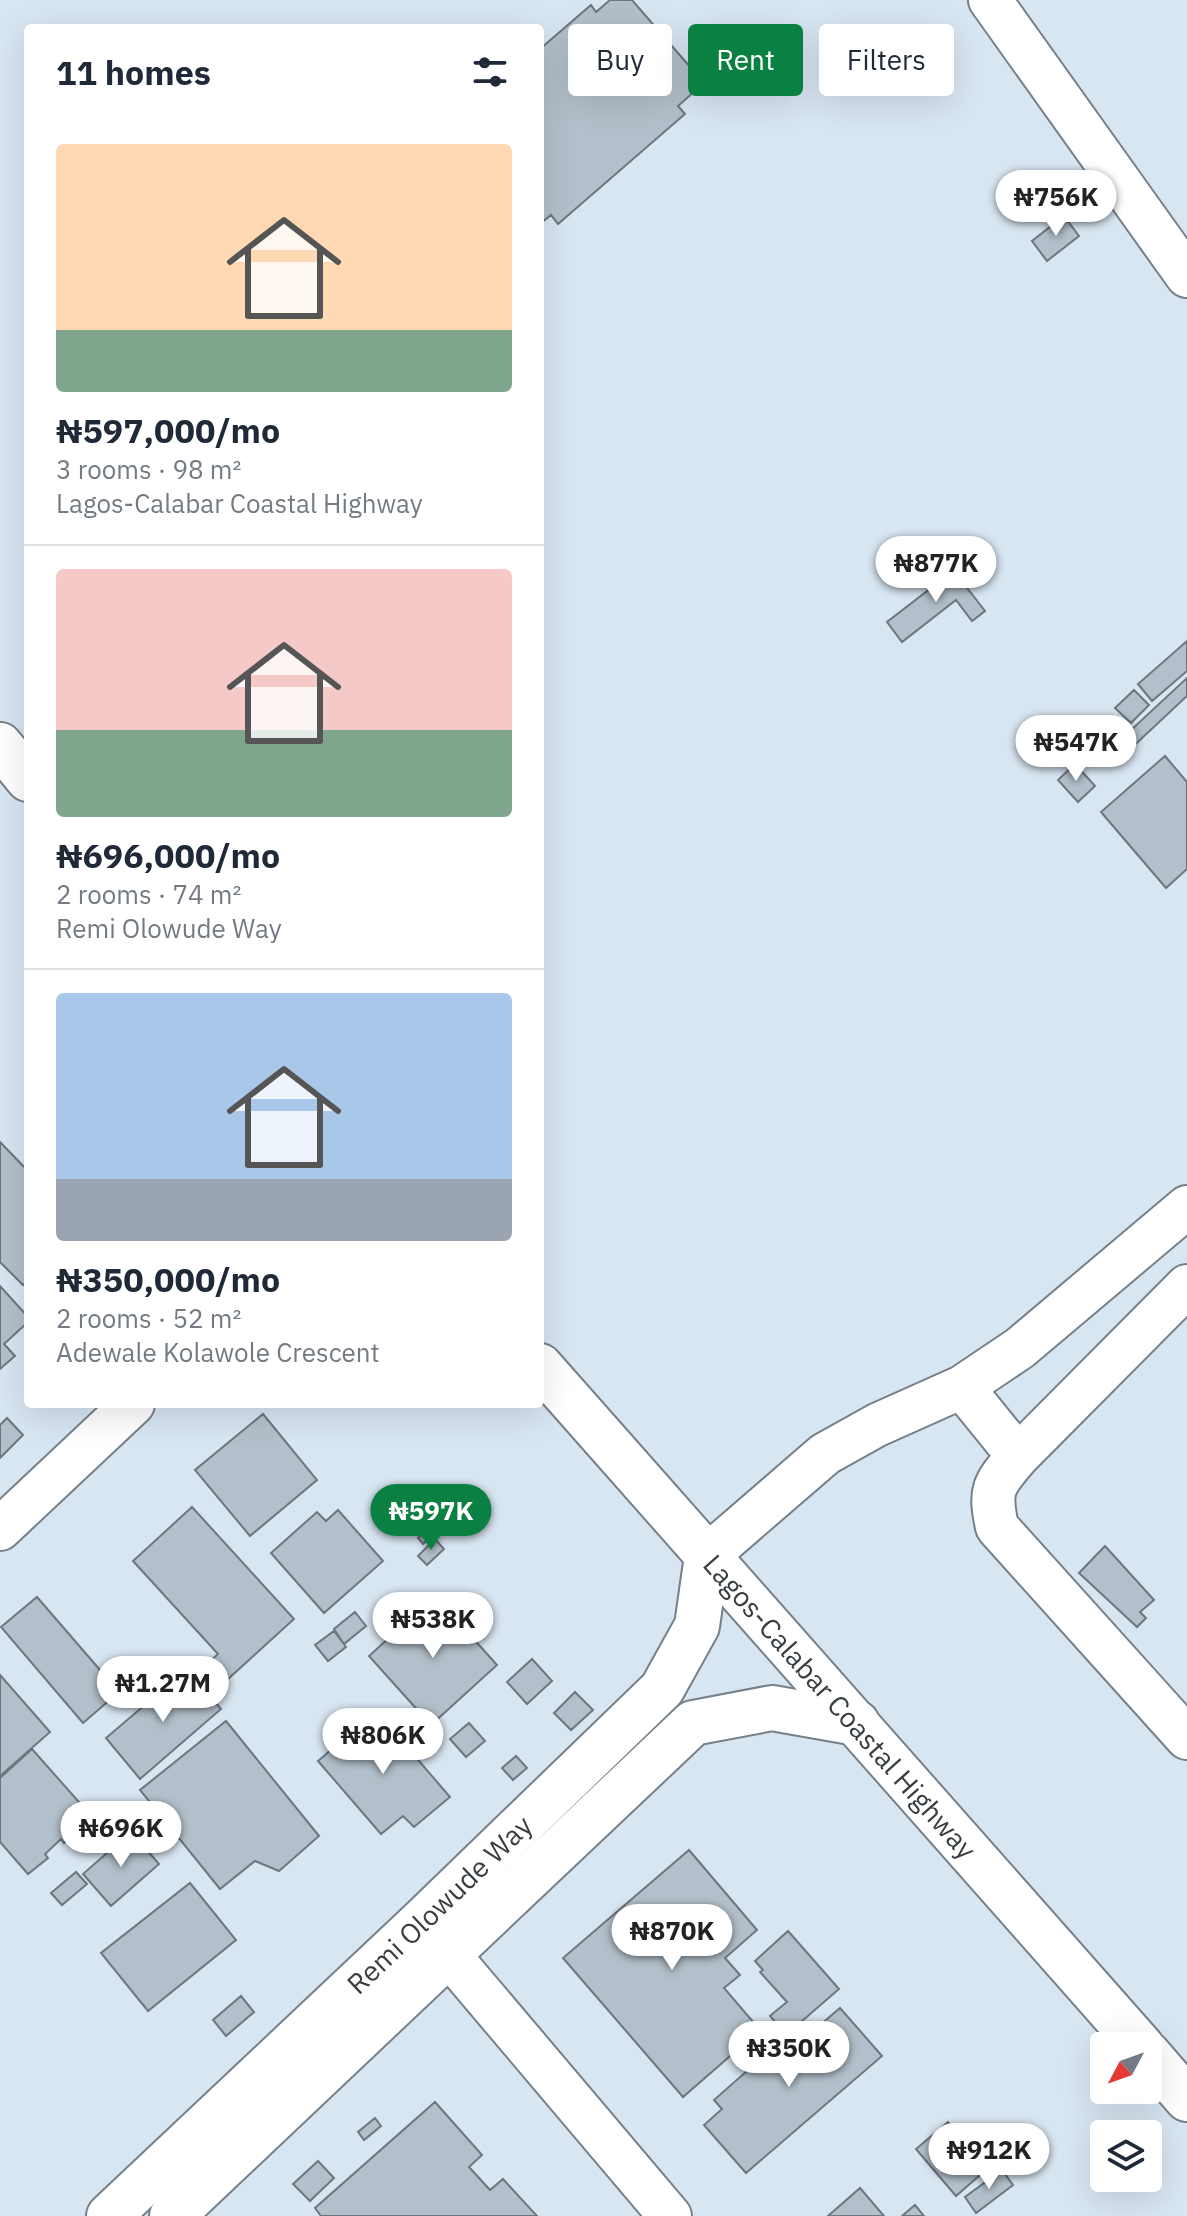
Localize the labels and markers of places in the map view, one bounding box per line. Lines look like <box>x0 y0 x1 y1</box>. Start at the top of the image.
pin: ₦756K <box>1000 170 1112 238</box>
pin: ₦877K <box>880 536 992 604</box>
pin: ₦547K <box>1020 715 1132 783</box>
pin: ₦597K <box>375 1484 487 1552</box>
pin: ₦538K <box>377 1592 489 1660</box>
pin: ₦1.27M <box>98 1656 228 1724</box>
pin: ₦806K <box>327 1708 439 1776</box>
pin: ₦696K <box>65 1801 177 1869</box>
pin: ₦870K <box>616 1904 728 1972</box>
pin: ₦350K <box>733 2021 845 2089</box>
pin: ₦912K <box>933 2123 1045 2191</box>

